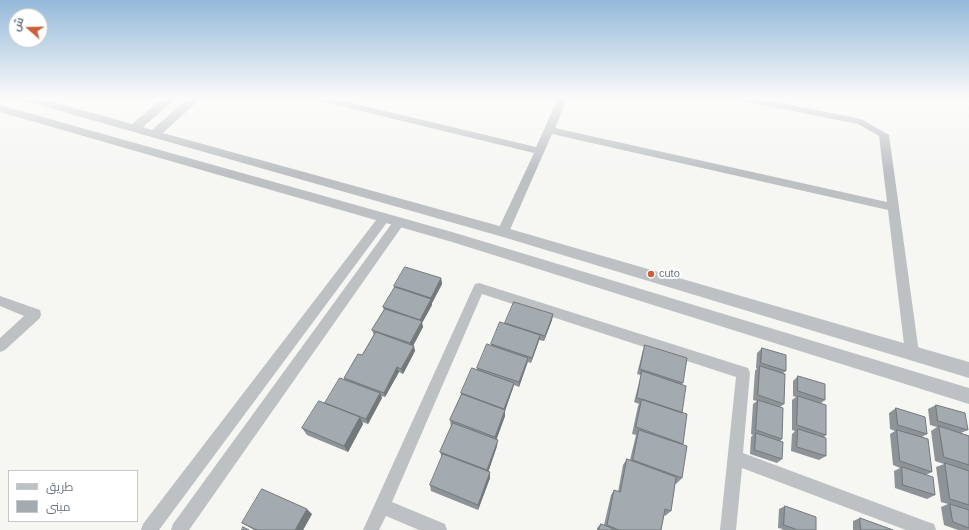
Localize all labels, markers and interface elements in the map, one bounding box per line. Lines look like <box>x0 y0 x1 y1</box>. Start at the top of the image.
north arrow <box>8 8 48 48</box>
text: ش <box>10 16 26 33</box>
place label: cuto <box>659 267 680 281</box>
marker: cuto <box>646 269 656 279</box>
legend <box>8 470 138 522</box>
text: طريق <box>46 480 73 494</box>
text: مبنى <box>46 500 71 514</box>

